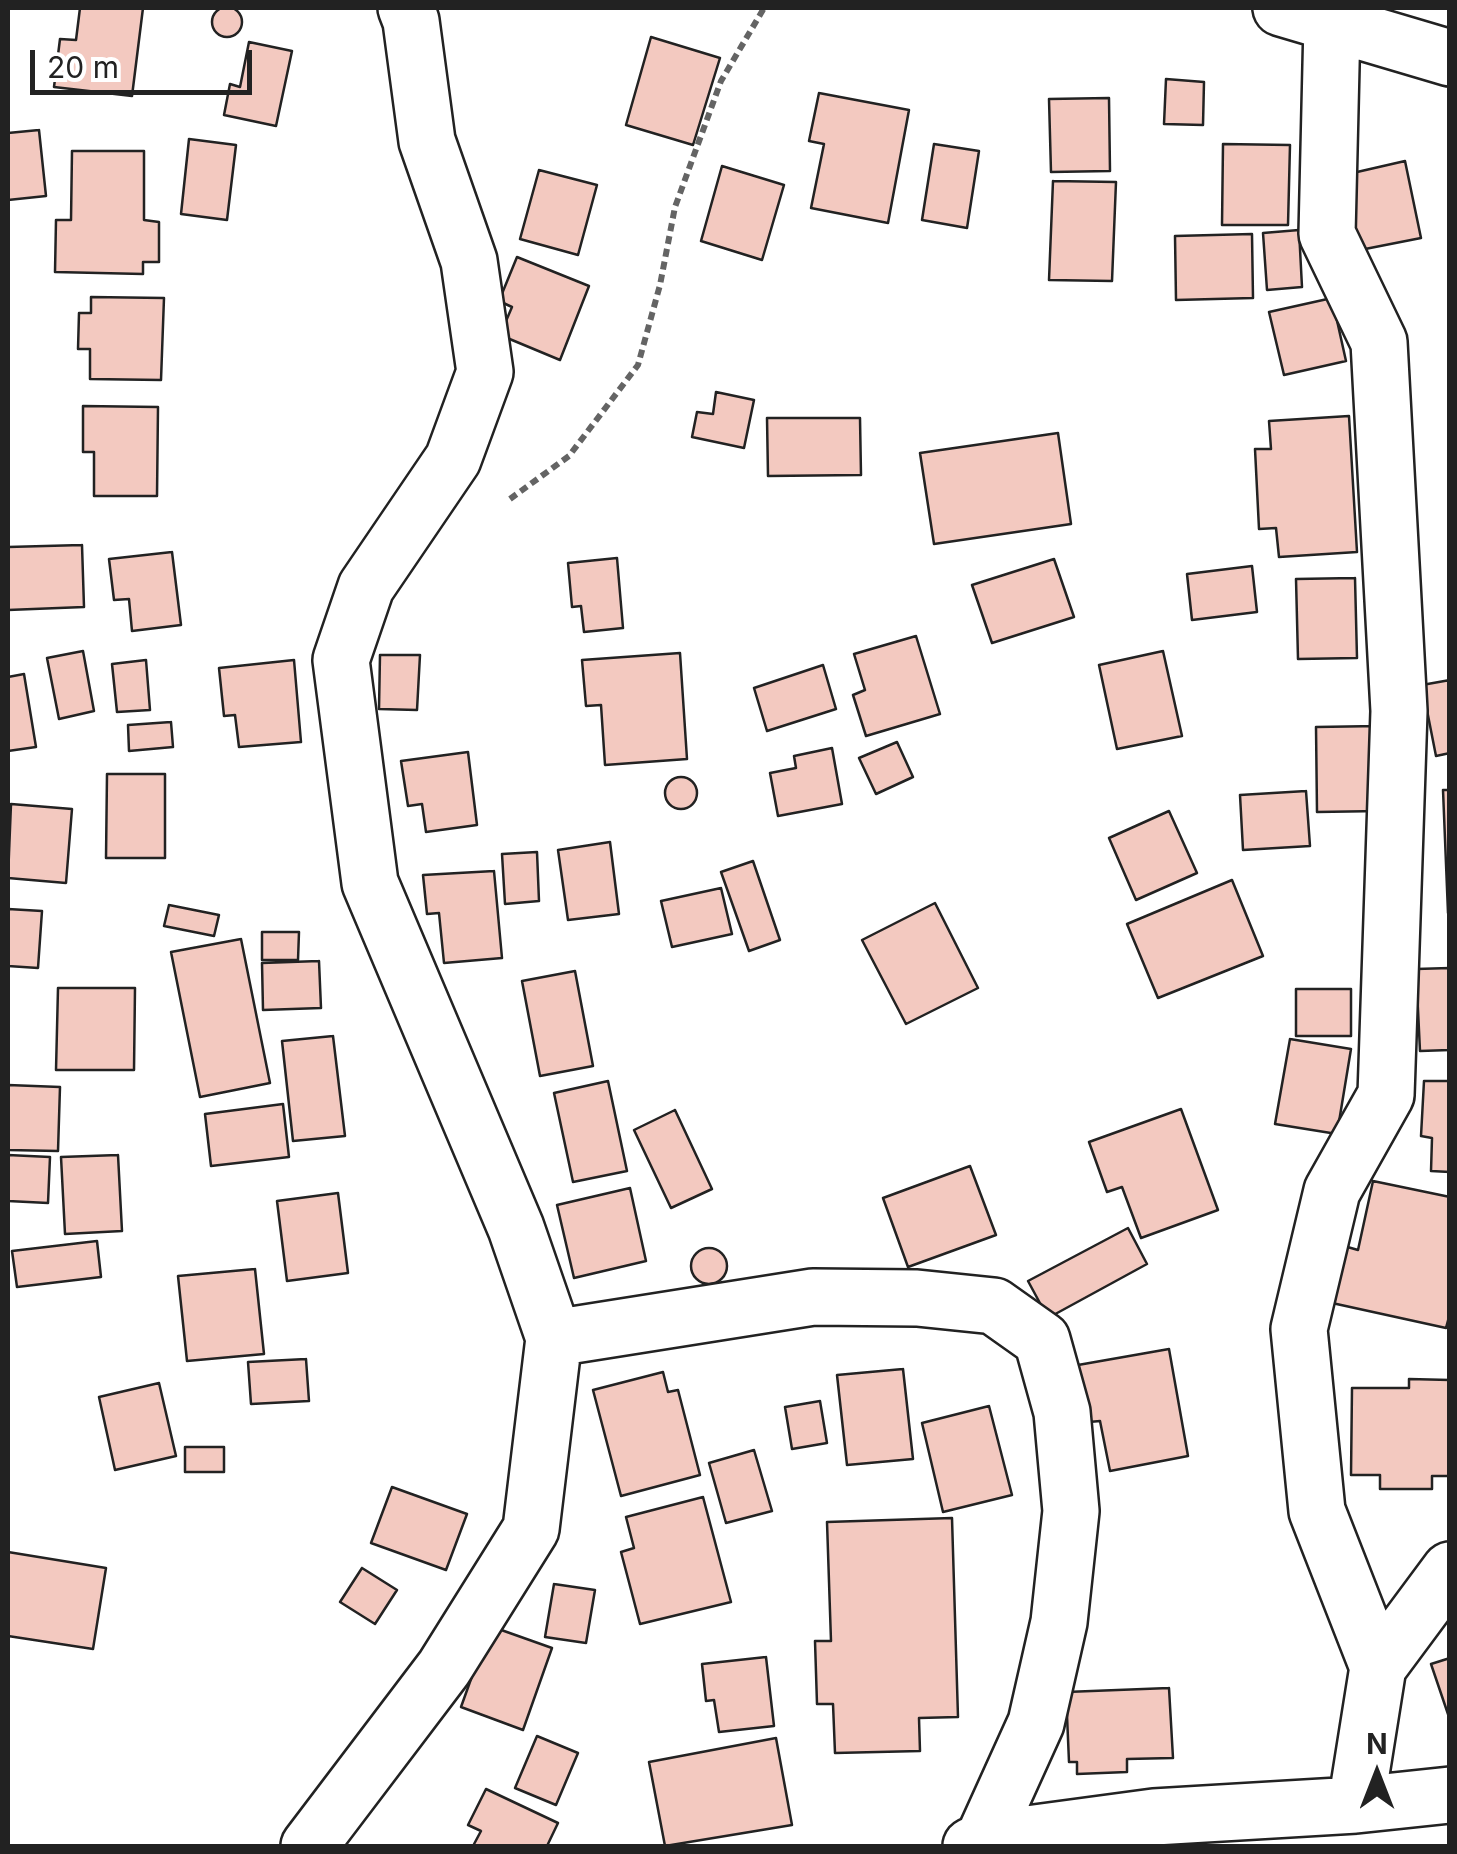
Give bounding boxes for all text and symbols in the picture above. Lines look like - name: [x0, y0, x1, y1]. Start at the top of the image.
- scale bar: [35, 30, 258, 92]
- text: 20 m: [47, 49, 119, 85]
- north arrow: [1327, 1724, 1427, 1824]
- text: N: [1366, 1727, 1388, 1761]

